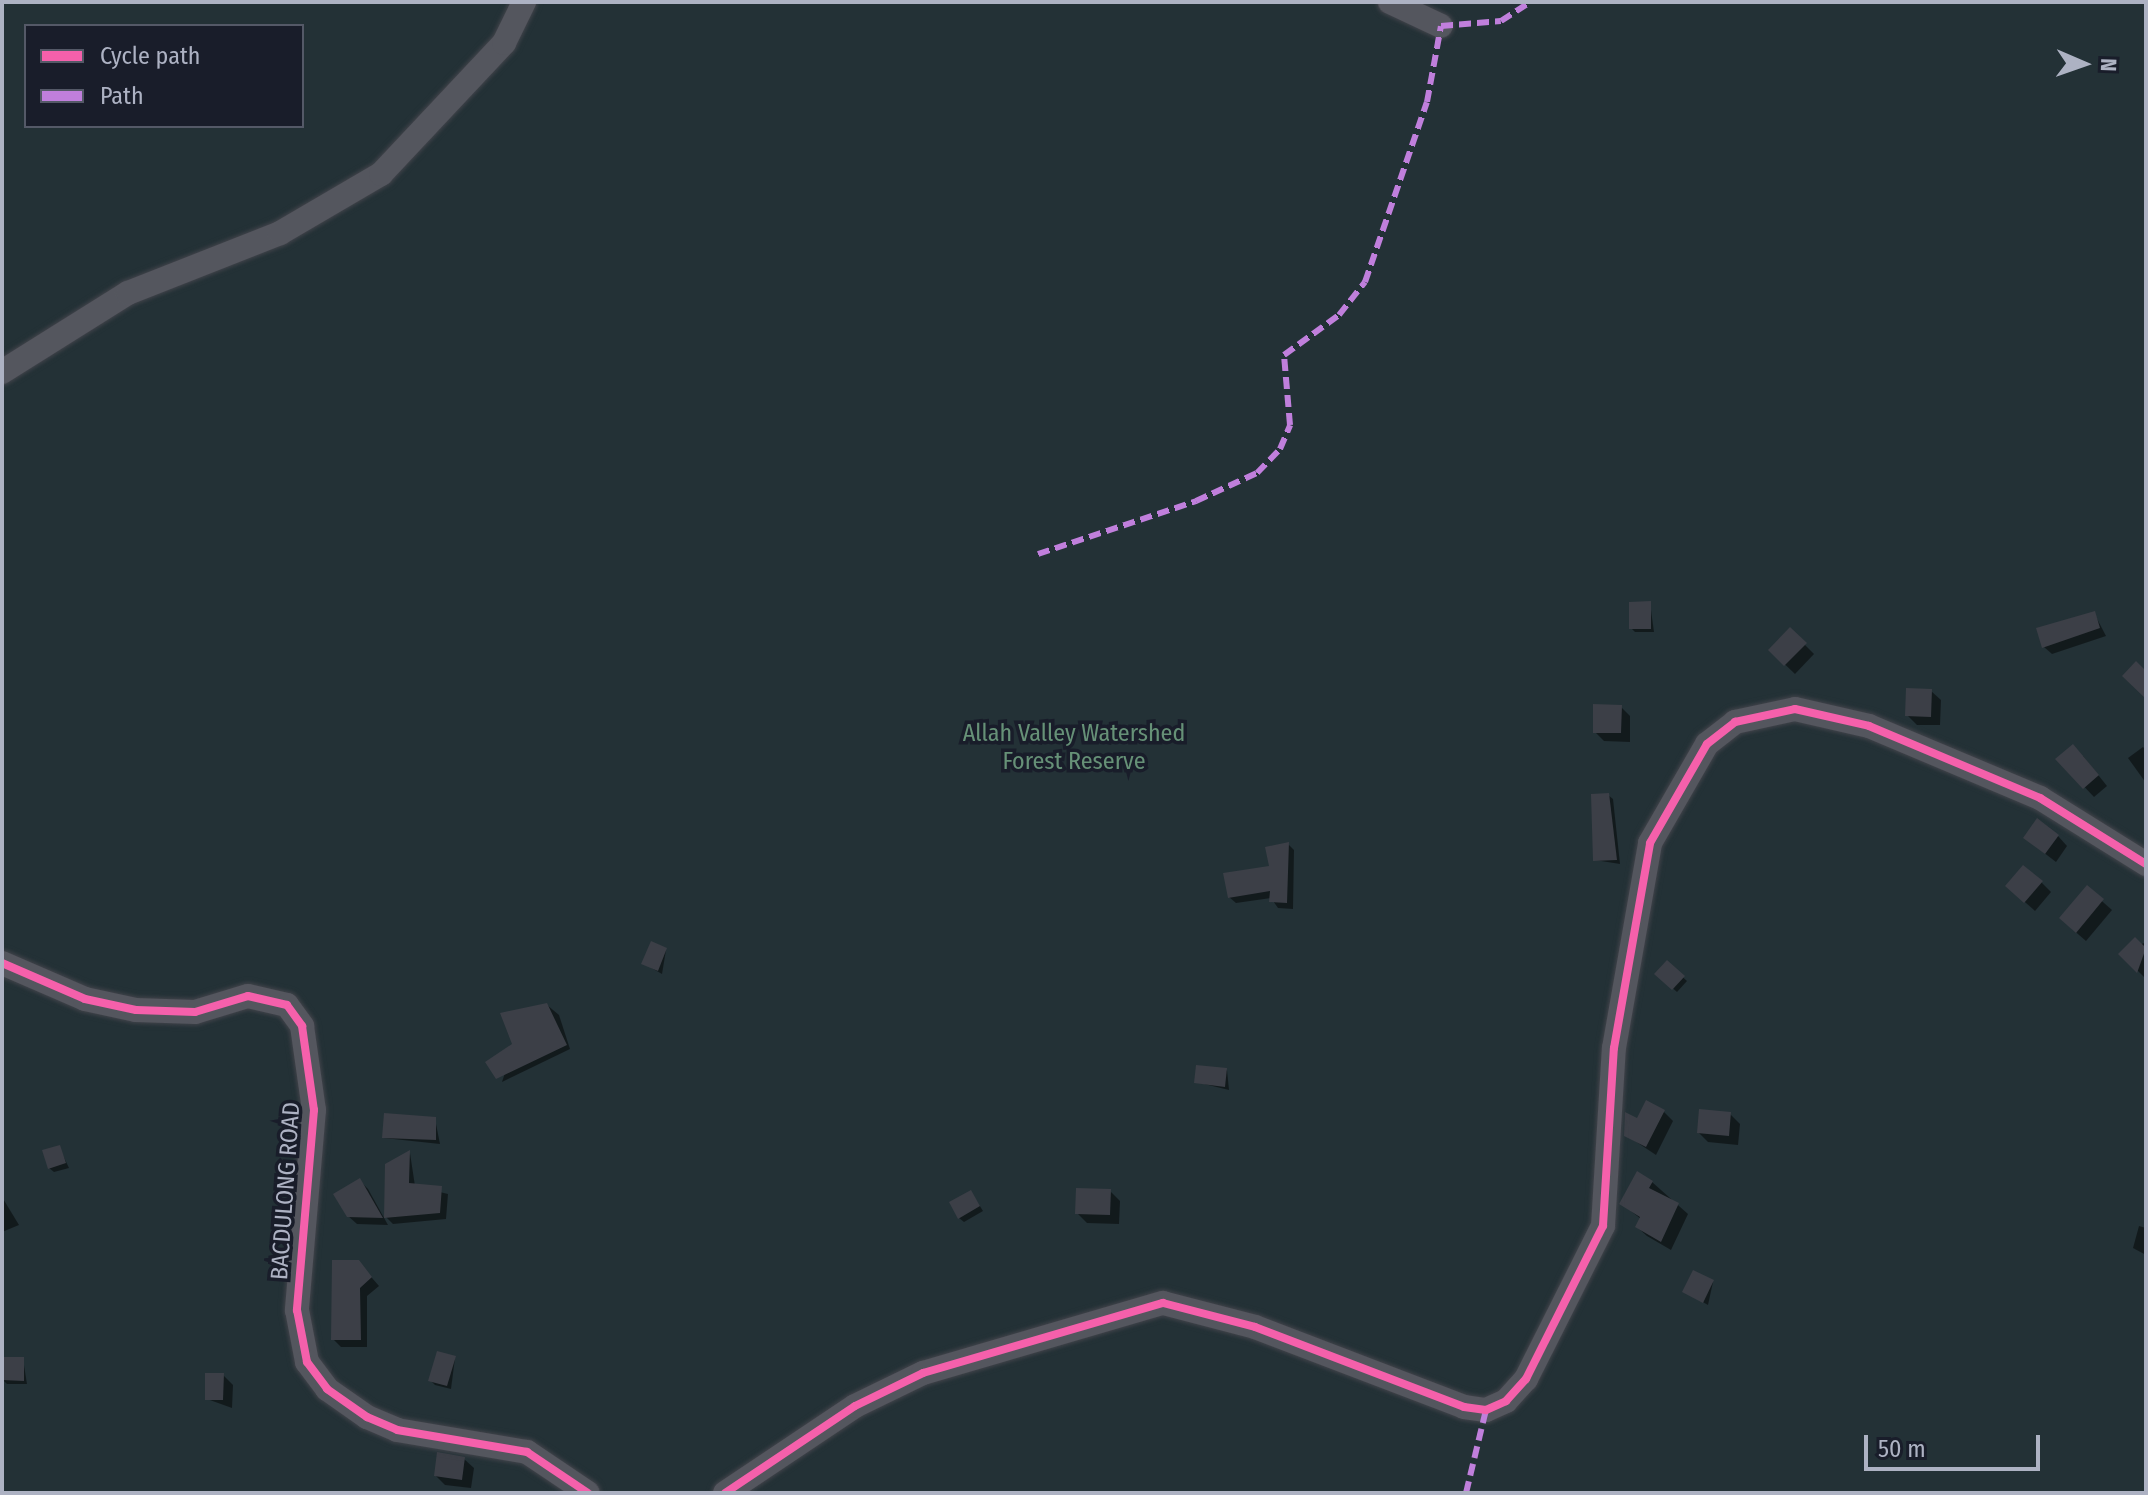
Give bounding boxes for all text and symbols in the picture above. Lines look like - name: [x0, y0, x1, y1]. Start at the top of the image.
- legend: [24, 24, 304, 128]
- north arrow: [2044, 24, 2124, 104]
- text: Cycle path: [100, 42, 200, 70]
- text: N: [2095, 58, 2122, 72]
- text: Path: [100, 82, 144, 110]
- park label: Allah Valley Watershed Forest Reserve: [963, 720, 1185, 776]
- street label: BACDULONG ROAD: [265, 1101, 307, 1281]
- scale bar: [1868, 1419, 2044, 1469]
- text: 50 m: [1878, 1435, 1926, 1463]

